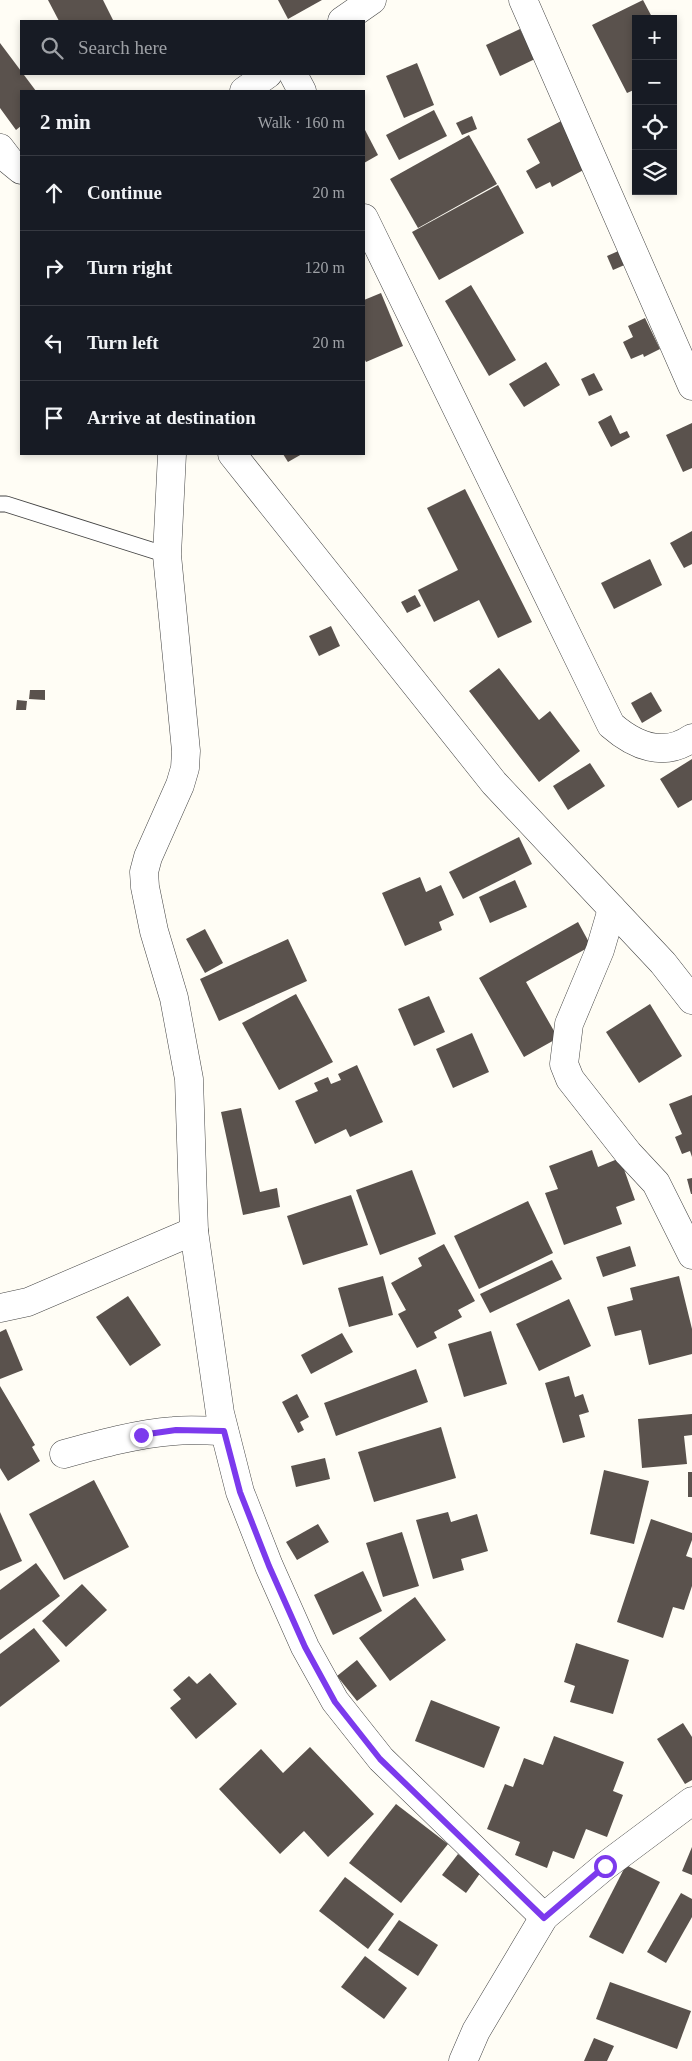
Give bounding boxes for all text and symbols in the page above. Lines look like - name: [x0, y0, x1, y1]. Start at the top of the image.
- map controls: [632, 15, 677, 195]
- button: +: [632, 15, 677, 60]
- search box: [20, 20, 365, 75]
- icon: search: [38, 34, 66, 62]
- text: Search here: [78, 37, 167, 58]
- button: −: [632, 60, 677, 105]
- button: locate: [632, 105, 677, 150]
- text: 2 min: [40, 110, 91, 134]
- text: Walk · 160 m: [258, 114, 345, 131]
- button: layers: [632, 150, 677, 195]
- icon: ahead: [40, 179, 68, 207]
- text: Continue: [87, 182, 162, 203]
- text: 20 m: [313, 184, 345, 201]
- icon: right: [40, 254, 68, 282]
- text: Turn right: [87, 257, 172, 278]
- text: 120 m: [305, 259, 345, 276]
- icon: left: [40, 329, 68, 357]
- text: Turn left: [87, 332, 159, 353]
- text: 20 m: [313, 334, 345, 351]
- icon: arrive: [40, 404, 68, 432]
- text: Arrive at destination: [87, 407, 256, 428]
- route end: [130, 1424, 153, 1447]
- route start: [594, 1855, 617, 1878]

